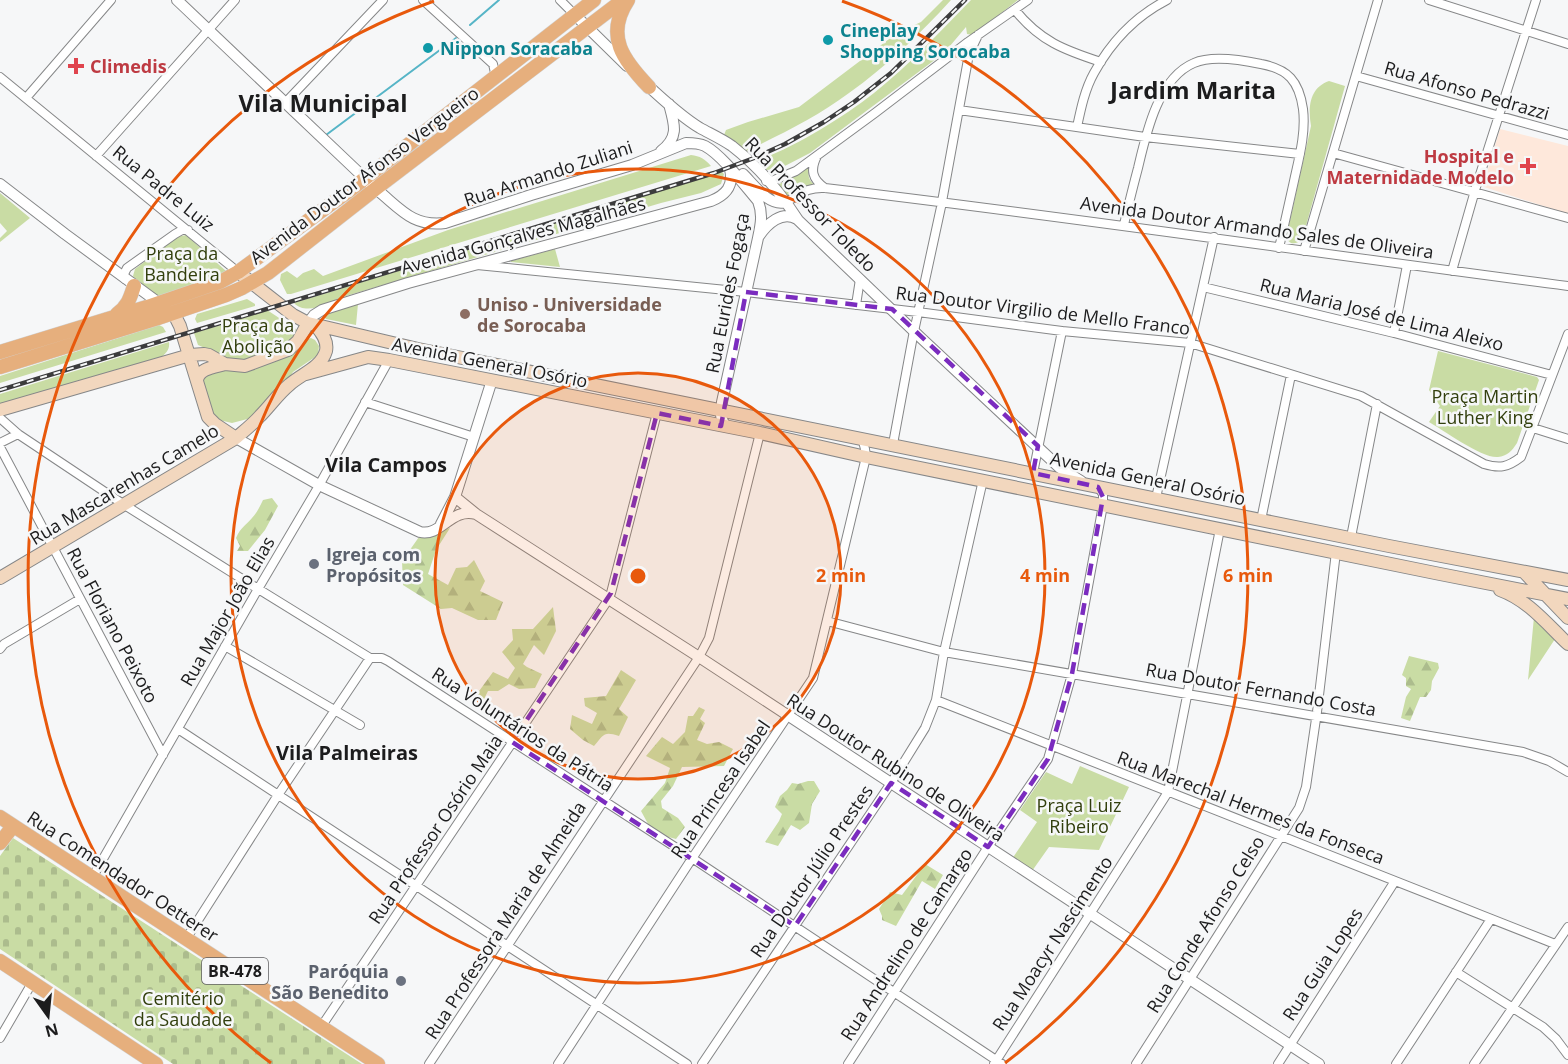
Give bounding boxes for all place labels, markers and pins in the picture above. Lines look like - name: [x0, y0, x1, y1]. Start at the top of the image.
- place label: Cineplay Shopping Sorocaba: [840, 18, 1011, 63]
- marker: Cineplay Shopping Sorocaba: [821, 33, 835, 47]
- place label: Nippon Soracaba: [440, 36, 593, 60]
- marker: Nippon Soracaba: [421, 41, 435, 55]
- place label: Climedis: [90, 54, 167, 78]
- marker: Climedis: [67, 57, 85, 75]
- place label: Hospital e Maternidade Modelo: [1326, 144, 1514, 189]
- marker: Hospital e Maternidade Modelo: [1519, 157, 1537, 175]
- place label: Uniso - Universidade de Sorocaba: [477, 292, 662, 337]
- marker: Uniso - Universidade de Sorocaba: [458, 307, 472, 321]
- place label: Igreja com Propósitos: [326, 542, 422, 587]
- marker: Igreja com Propósitos: [307, 557, 321, 571]
- centre of rings: [628, 566, 648, 586]
- place label: Paróquia São Benedito: [271, 959, 389, 1004]
- marker: Paróquia São Benedito: [394, 974, 408, 988]

